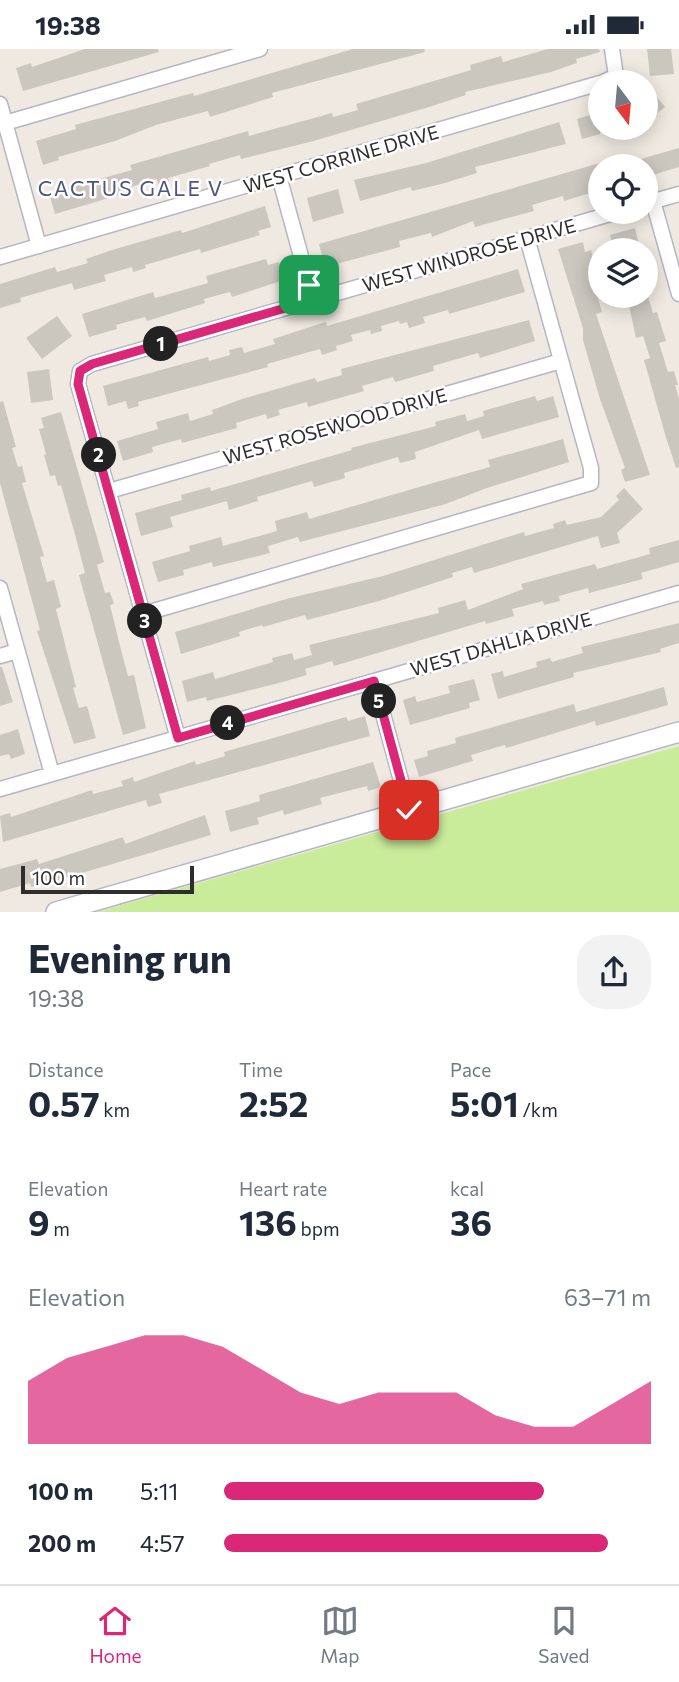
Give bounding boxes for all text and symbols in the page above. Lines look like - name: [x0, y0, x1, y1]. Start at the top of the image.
- text: 19:38: [35, 9, 101, 40]
- north arrow: [588, 70, 658, 140]
- map controls: [588, 70, 658, 308]
- street label: WEST CORRINE DRIVE: [240, 120, 441, 197]
- button: locate: [588, 154, 658, 224]
- district label: CACTUS GALE V: [38, 175, 224, 200]
- street label: WEST WINDROSE DRIVE: [360, 213, 578, 296]
- button: layers: [588, 238, 658, 308]
- pin: [279, 255, 339, 315]
- icon: arrive: [290, 266, 328, 304]
- pin: 1: [144, 327, 178, 361]
- text: 1: [156, 332, 165, 355]
- street label: WEST ROSEWOOD DRIVE: [220, 383, 449, 469]
- pin: 2: [82, 437, 116, 473]
- text: 2: [93, 443, 104, 466]
- pin: 3: [128, 603, 162, 639]
- street label: WEST DAHLIA DRIVE: [408, 607, 594, 680]
- text: 3: [139, 609, 150, 632]
- pin: 5: [362, 683, 396, 719]
- text: 5: [373, 689, 384, 712]
- pin: 4: [210, 705, 246, 741]
- text: 4: [222, 711, 233, 734]
- pin: [379, 780, 439, 840]
- icon: check: [390, 791, 428, 829]
- scale bar: [21, 863, 194, 895]
- text: 100 m: [32, 866, 85, 889]
- text: Evening run: [28, 934, 232, 981]
- button: share: [577, 935, 651, 1009]
- text: 19:38: [28, 984, 84, 1012]
- text: Distance: [28, 1058, 104, 1081]
- text: Time: [239, 1058, 283, 1081]
- text: Pace: [450, 1058, 491, 1081]
- text: 0.57: [28, 1081, 100, 1124]
- text: 2:52: [239, 1081, 309, 1124]
- text: 5:01: [450, 1081, 519, 1124]
- text: km: [100, 1098, 130, 1121]
- text: /km: [519, 1098, 558, 1121]
- text: Elevation: [28, 1177, 108, 1200]
- text: Heart rate: [239, 1177, 327, 1200]
- text: kcal: [450, 1177, 484, 1200]
- text: 9: [28, 1200, 50, 1243]
- text: 136: [239, 1200, 297, 1243]
- text: 36: [450, 1200, 492, 1243]
- text: m: [50, 1217, 70, 1240]
- text: bpm: [297, 1217, 340, 1240]
- text: Elevation: [28, 1283, 125, 1311]
- text: 63–71 m: [564, 1283, 651, 1311]
- text: 100 m: [28, 1477, 93, 1505]
- text: 5:11: [140, 1477, 178, 1505]
- text: 200 m: [28, 1529, 96, 1557]
- text: 4:57: [140, 1529, 185, 1557]
- tab: Home: [89, 1602, 142, 1667]
- tab: Map: [320, 1602, 360, 1667]
- tab: Saved: [538, 1602, 590, 1667]

